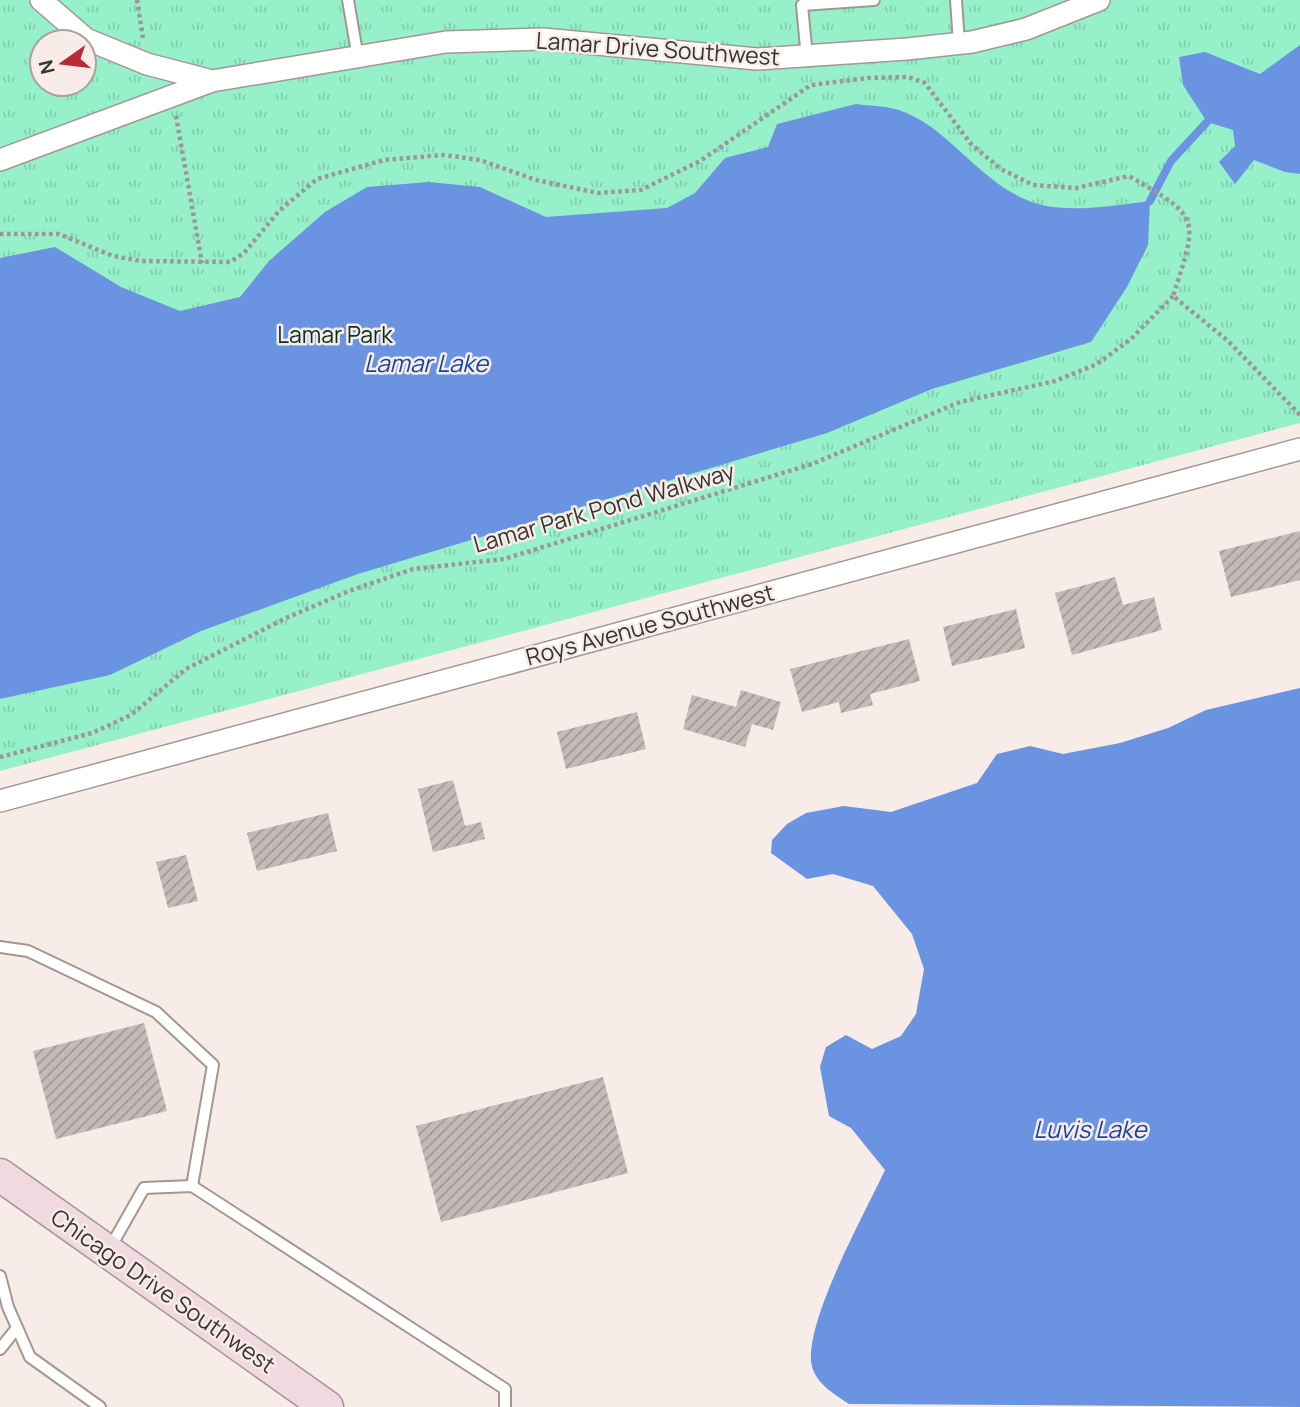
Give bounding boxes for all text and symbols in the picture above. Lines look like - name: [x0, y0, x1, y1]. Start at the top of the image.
- street label: Lamar Drive Southwest: [535, 24, 781, 72]
- north arrow: [28, 28, 98, 98]
- text: N: [32, 57, 61, 77]
- park label: Lamar Park: [277, 318, 393, 350]
- water label: Lamar Lake: [364, 346, 490, 379]
- street label: Lamar Park Pond Walkway: [469, 454, 738, 560]
- street label: Roys Avenue Southwest: [522, 575, 778, 673]
- water label: Luvis Lake: [1034, 1112, 1148, 1145]
- street label: Chicago Drive Southwest: [45, 1200, 282, 1380]

